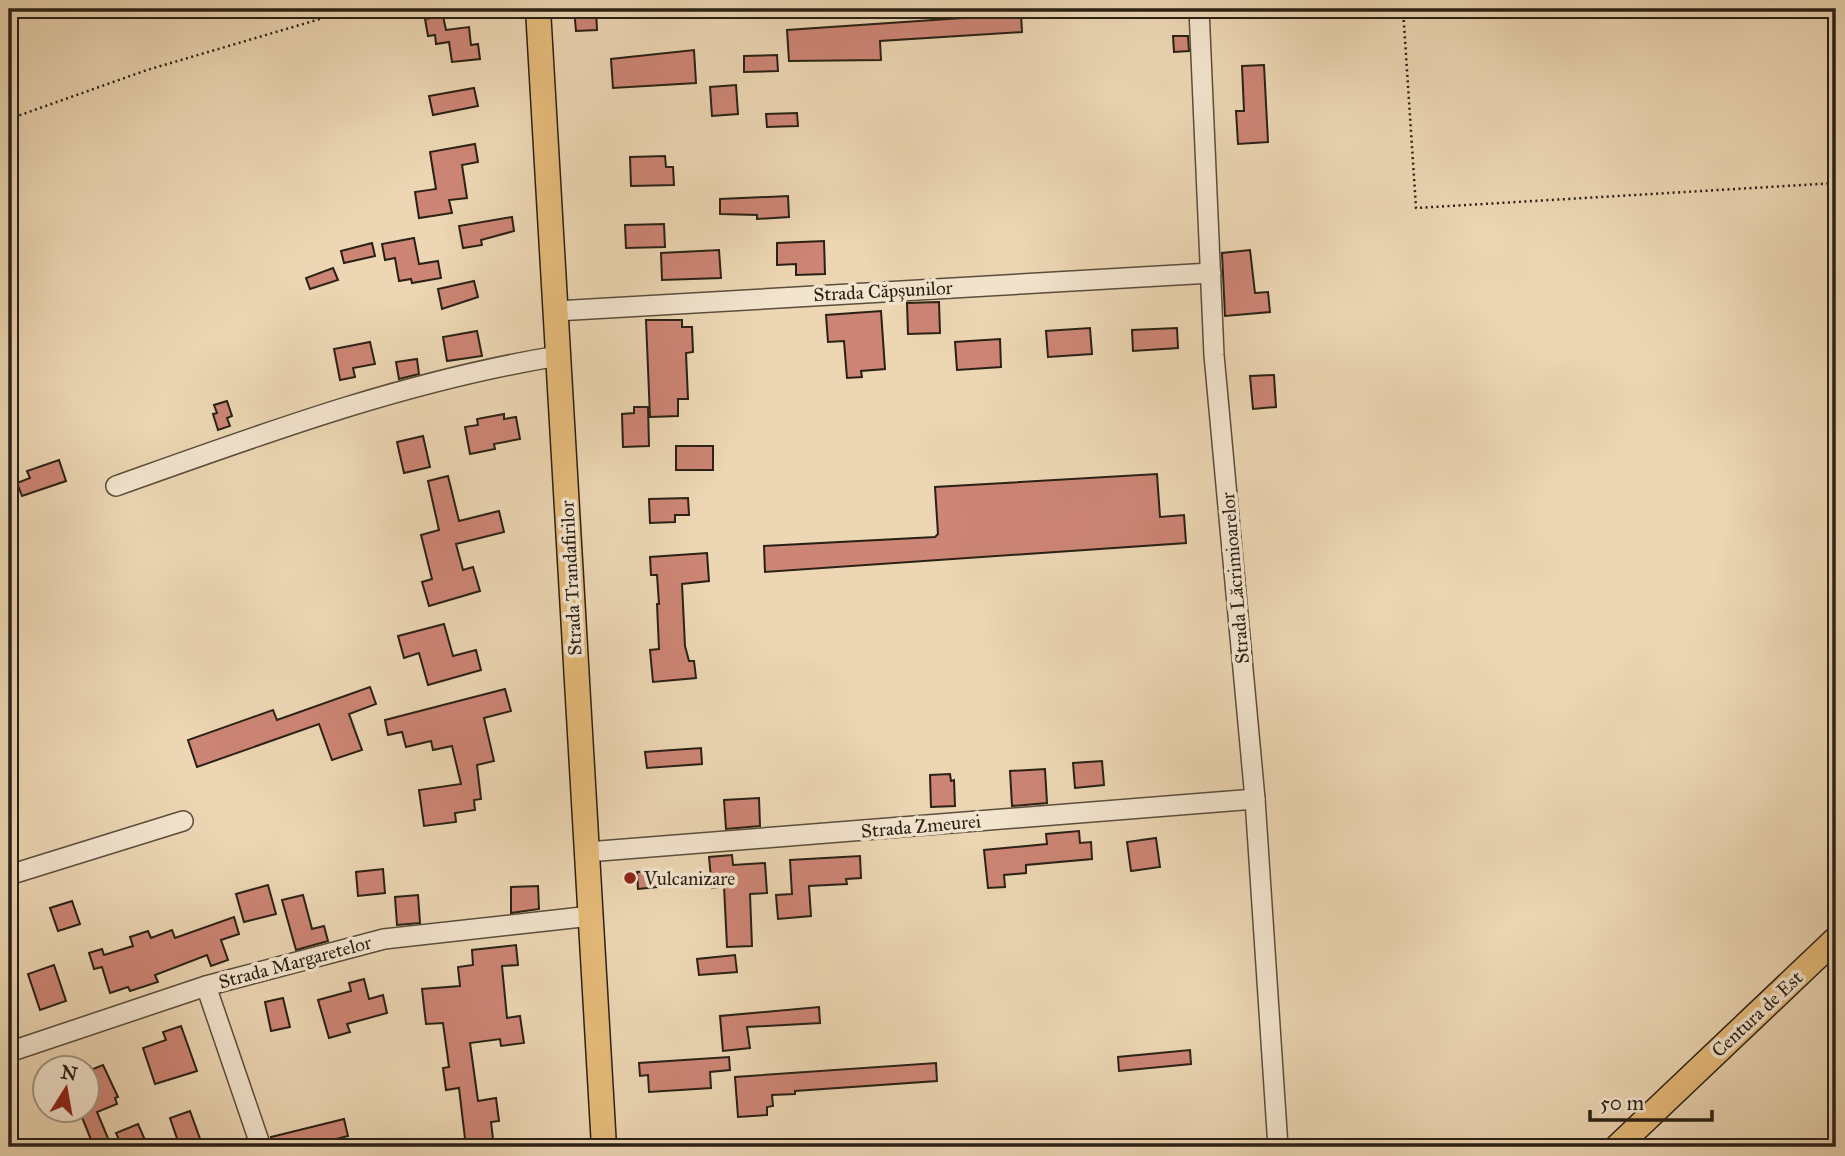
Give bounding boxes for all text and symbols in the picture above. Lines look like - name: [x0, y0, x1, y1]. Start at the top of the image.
- street label: Strada Căpșunilor: [813, 276, 954, 306]
- street label: Strada Lăcrimioarelor: [1216, 490, 1254, 665]
- street label: Strada Trandafirilor: [555, 499, 587, 656]
- street label: Strada Zmeurei: [860, 809, 982, 843]
- place label: Vulcanizare: [643, 867, 735, 890]
- marker: Vulcanizare: [622, 870, 638, 886]
- street label: Strada Margaretelor: [216, 930, 375, 994]
- street label: Centura de Est: [1707, 966, 1807, 1062]
- north arrow: [32, 1054, 102, 1124]
- text: N: [59, 1060, 79, 1086]
- scale bar: [1590, 1079, 1712, 1123]
- text: 50 m: [1600, 1090, 1645, 1116]

